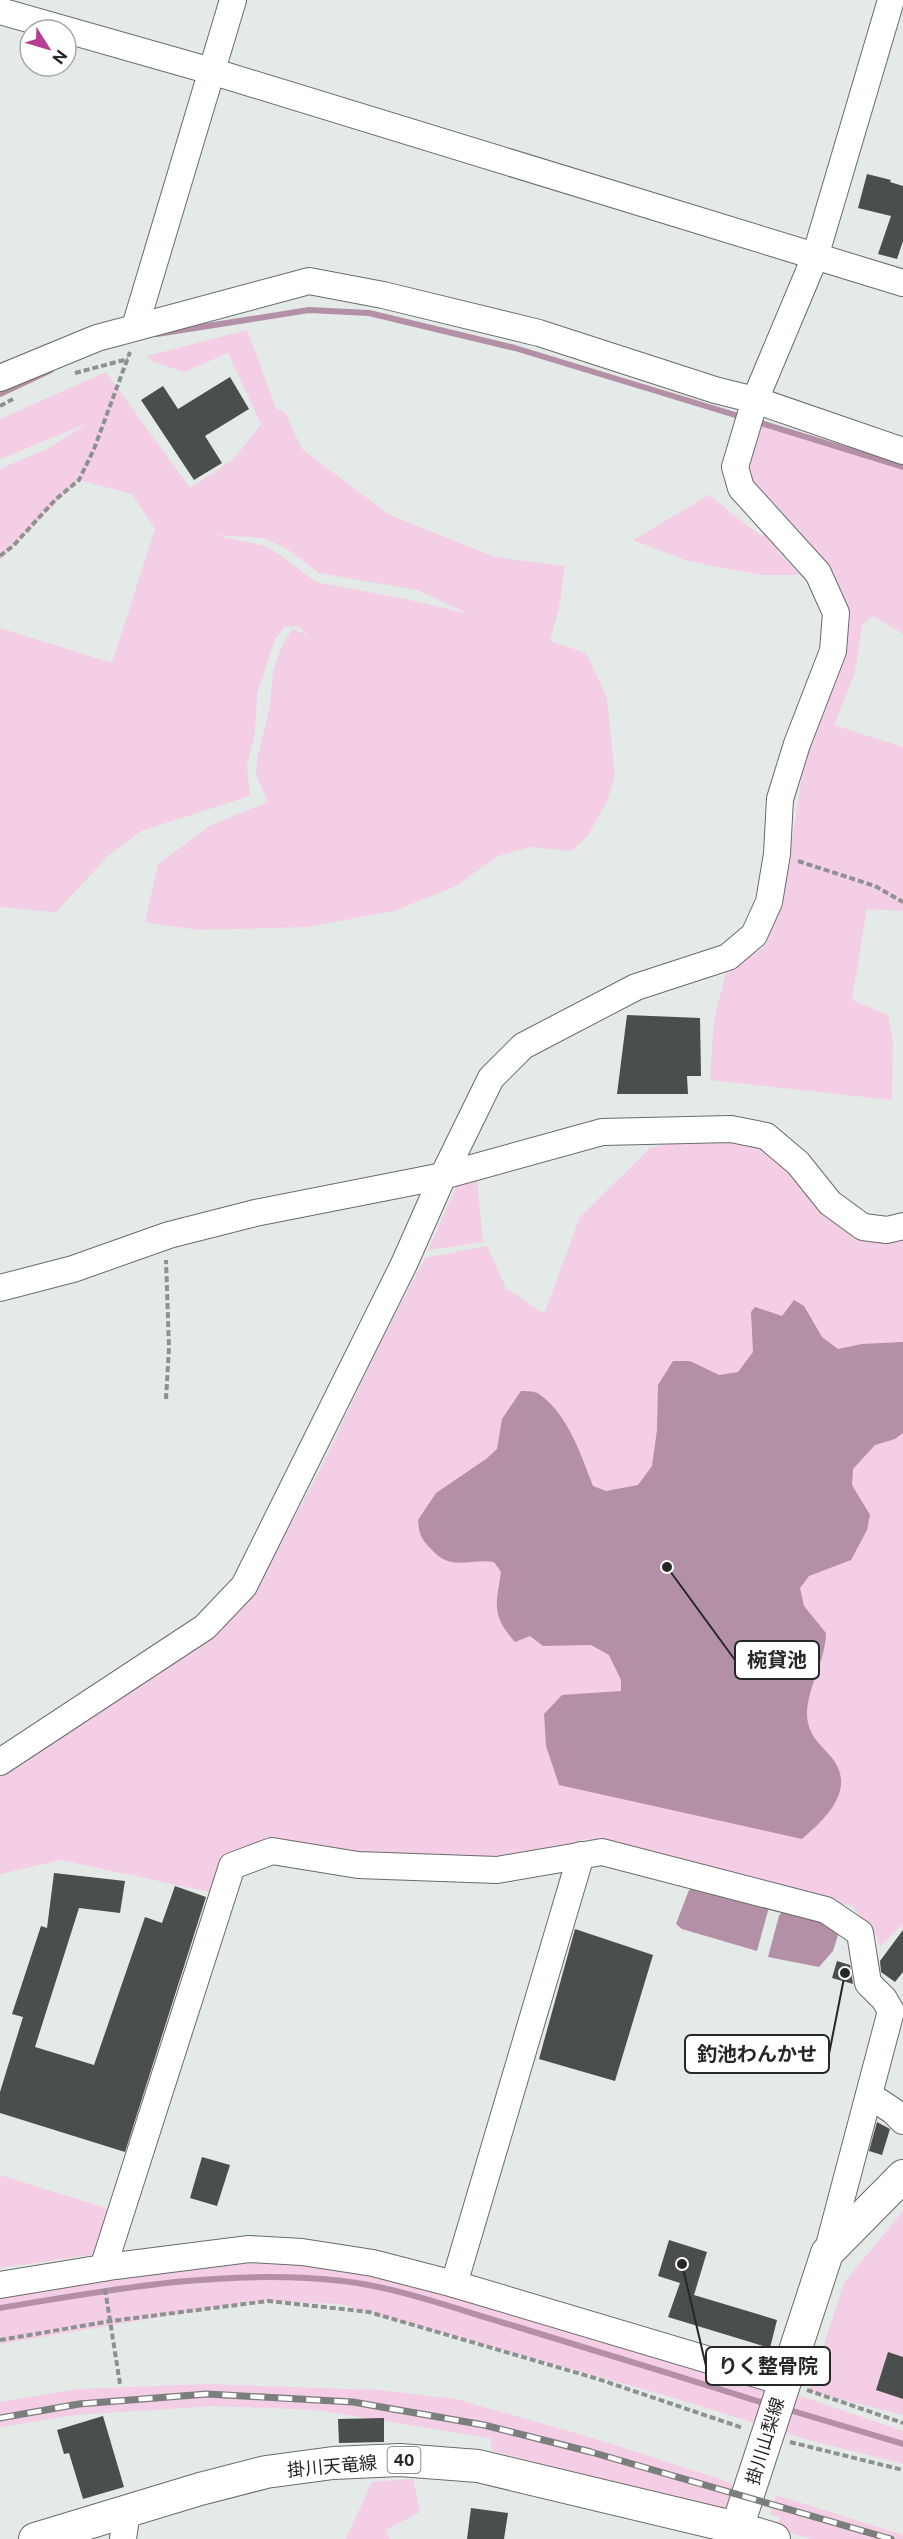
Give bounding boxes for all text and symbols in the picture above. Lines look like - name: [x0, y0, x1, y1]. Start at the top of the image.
- north arrow: [18, 18, 78, 78]
- text: N: [48, 46, 71, 67]
- callout: 椀貸池: [735, 1641, 819, 1679]
- text: 椀貸池: [747, 1648, 807, 1672]
- callout: 釣池わんかせ: [685, 2035, 829, 2073]
- text: 釣池わんかせ: [697, 2042, 817, 2066]
- callout: りく整骨院: [706, 2347, 830, 2385]
- text: りく整骨院: [718, 2354, 818, 2378]
- street label: 掛川山梨線: [742, 2395, 788, 2487]
- road number: 40: [388, 2447, 420, 2473]
- street label: 掛川天竜線: [286, 2452, 378, 2480]

